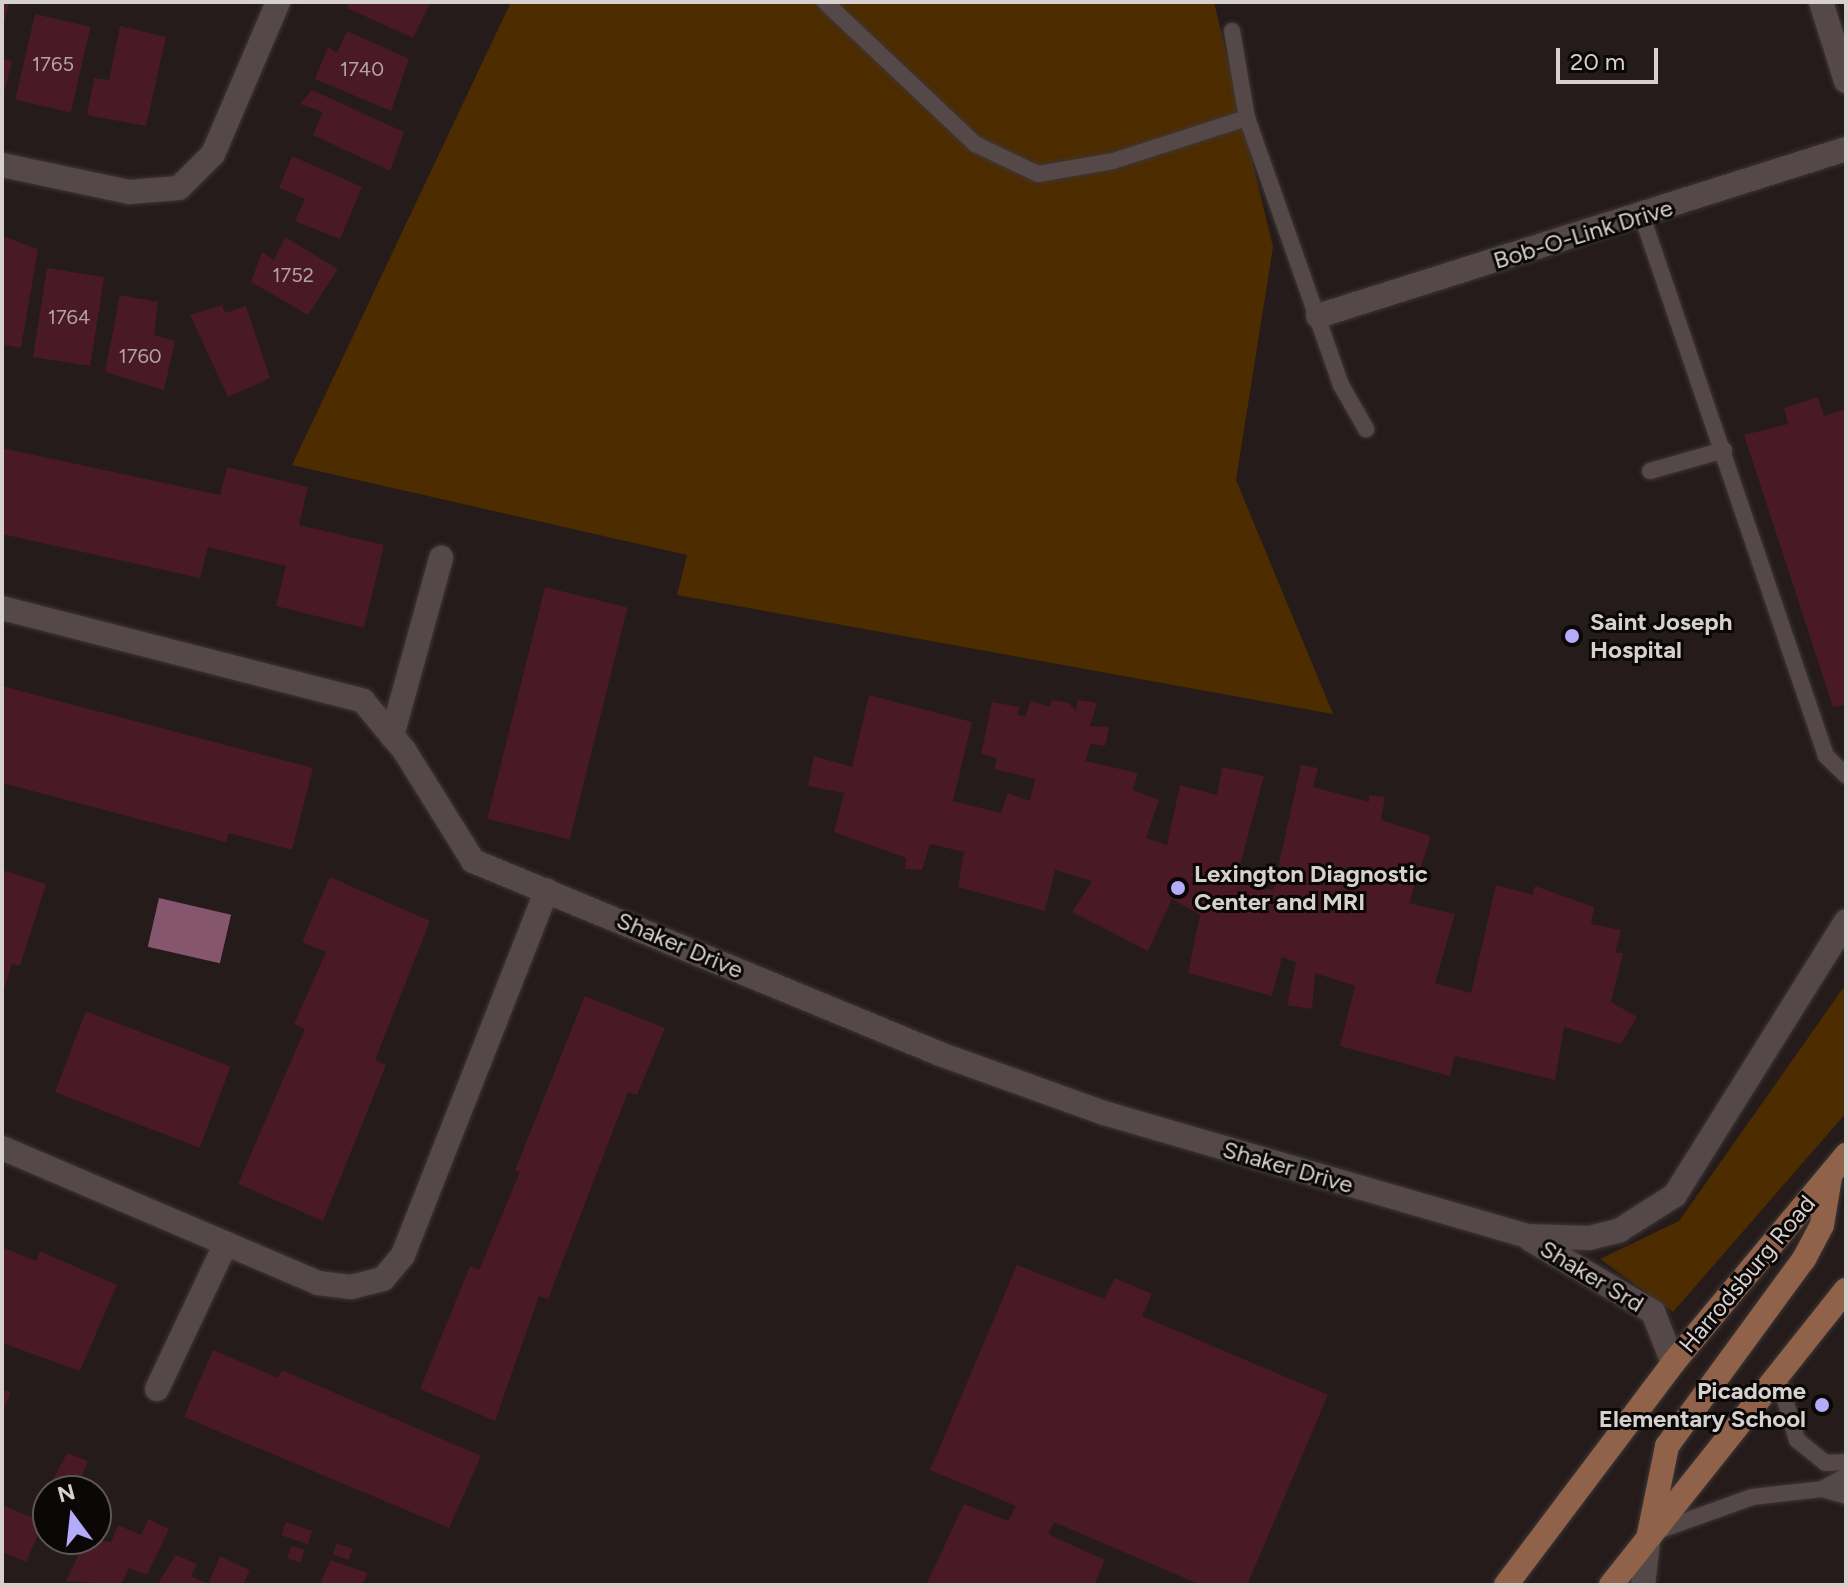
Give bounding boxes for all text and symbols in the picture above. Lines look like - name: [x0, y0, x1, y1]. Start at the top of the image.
- scale bar: [1560, 32, 1662, 82]
- text: 20 m: [1570, 47, 1625, 76]
- house number: 1765: [32, 52, 74, 76]
- house number: 1740: [340, 57, 384, 81]
- street label: Bob-O-Link Drive: [1490, 193, 1676, 275]
- house number: 1752: [272, 263, 314, 287]
- house number: 1764: [48, 305, 90, 329]
- house number: 1760: [118, 344, 162, 368]
- place label: Saint Joseph Hospital: [1590, 608, 1732, 664]
- marker: Saint Joseph Hospital: [1561, 625, 1583, 647]
- place label: Lexington Diagnostic Center and MRI: [1194, 860, 1428, 916]
- marker: Lexington Diagnostic Center and MRI: [1169, 879, 1187, 897]
- street label: Shaker Drive: [613, 905, 747, 985]
- street label: Shaker Drive: [1219, 1135, 1357, 1199]
- street label: Harrodsburg Road: [1673, 1189, 1821, 1359]
- street label: Shaker Srd: [1535, 1234, 1649, 1318]
- place label: Picadome Elementary School: [1599, 1377, 1806, 1433]
- marker: Picadome Elementary School: [1813, 1396, 1831, 1414]
- north arrow: [32, 1475, 112, 1555]
- text: N: [54, 1478, 78, 1509]

